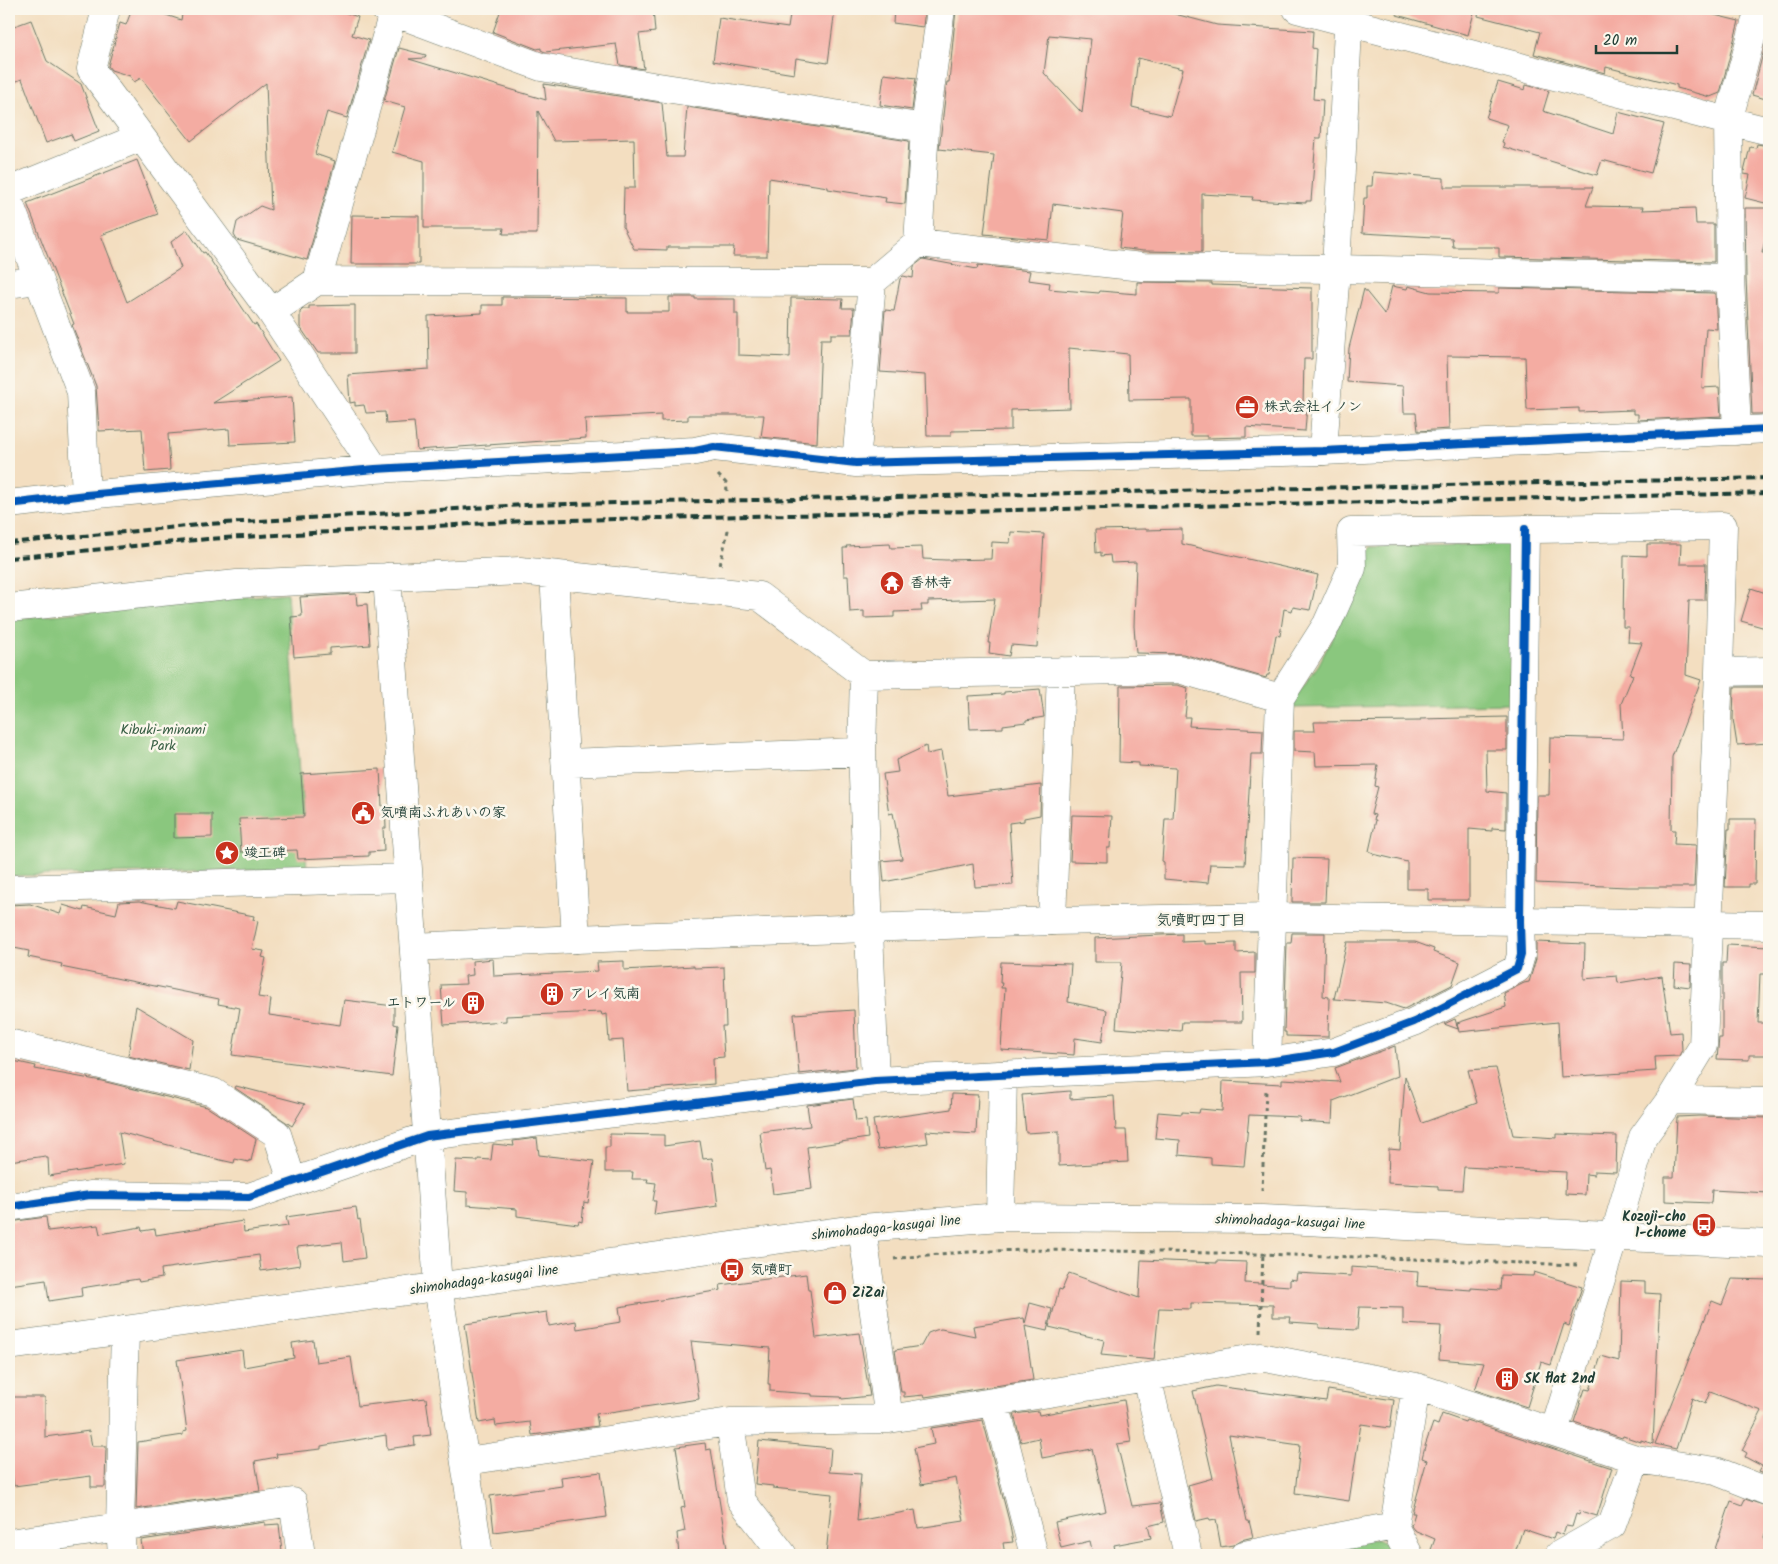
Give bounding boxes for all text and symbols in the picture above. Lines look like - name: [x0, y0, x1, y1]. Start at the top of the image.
- scale bar: [1596, 22, 1677, 54]
- text: 20 m: [1603, 29, 1637, 53]
- office icon: 株式会社イノン: [1234, 394, 1260, 420]
- place label: 株式会社イノン: [1264, 396, 1362, 418]
- temple icon: 香林寺: [879, 570, 905, 596]
- place label: 香林寺: [910, 572, 952, 594]
- park label: Kibuki-minami Park: [121, 719, 206, 757]
- public building icon: 気噴南ふれあいの家: [350, 800, 376, 826]
- place label: 気噴南ふれあいの家: [380, 802, 506, 824]
- place icon: 竣工碑: [214, 840, 240, 866]
- place label: 竣工碑: [244, 842, 286, 864]
- district label: 気噴町四丁目: [1156, 909, 1246, 933]
- building icon: アレイ気南: [539, 981, 565, 1007]
- place label: アレイ気南: [570, 983, 640, 1005]
- building icon: エトワール: [460, 990, 486, 1016]
- place label: エトワール: [387, 992, 456, 1014]
- place label: Kozoji-cho 1-chome: [1622, 1206, 1687, 1244]
- street label: shimohadaga-kasugai line: [1215, 1208, 1366, 1236]
- street label: shimohadaga-kasugai line: [810, 1209, 962, 1247]
- bus stop icon: Kozoji-cho 1-chome: [1691, 1212, 1717, 1238]
- bus stop icon: 気噴町: [719, 1257, 745, 1283]
- street label: shimohadaga-kasugai line: [408, 1259, 561, 1301]
- place label: 気噴町: [750, 1259, 792, 1281]
- shop icon: ZiZai: [822, 1280, 848, 1306]
- place label: ZiZai: [852, 1282, 885, 1304]
- building icon: SK flat 2nd: [1494, 1366, 1520, 1392]
- place label: SK flat 2nd: [1524, 1368, 1596, 1390]

